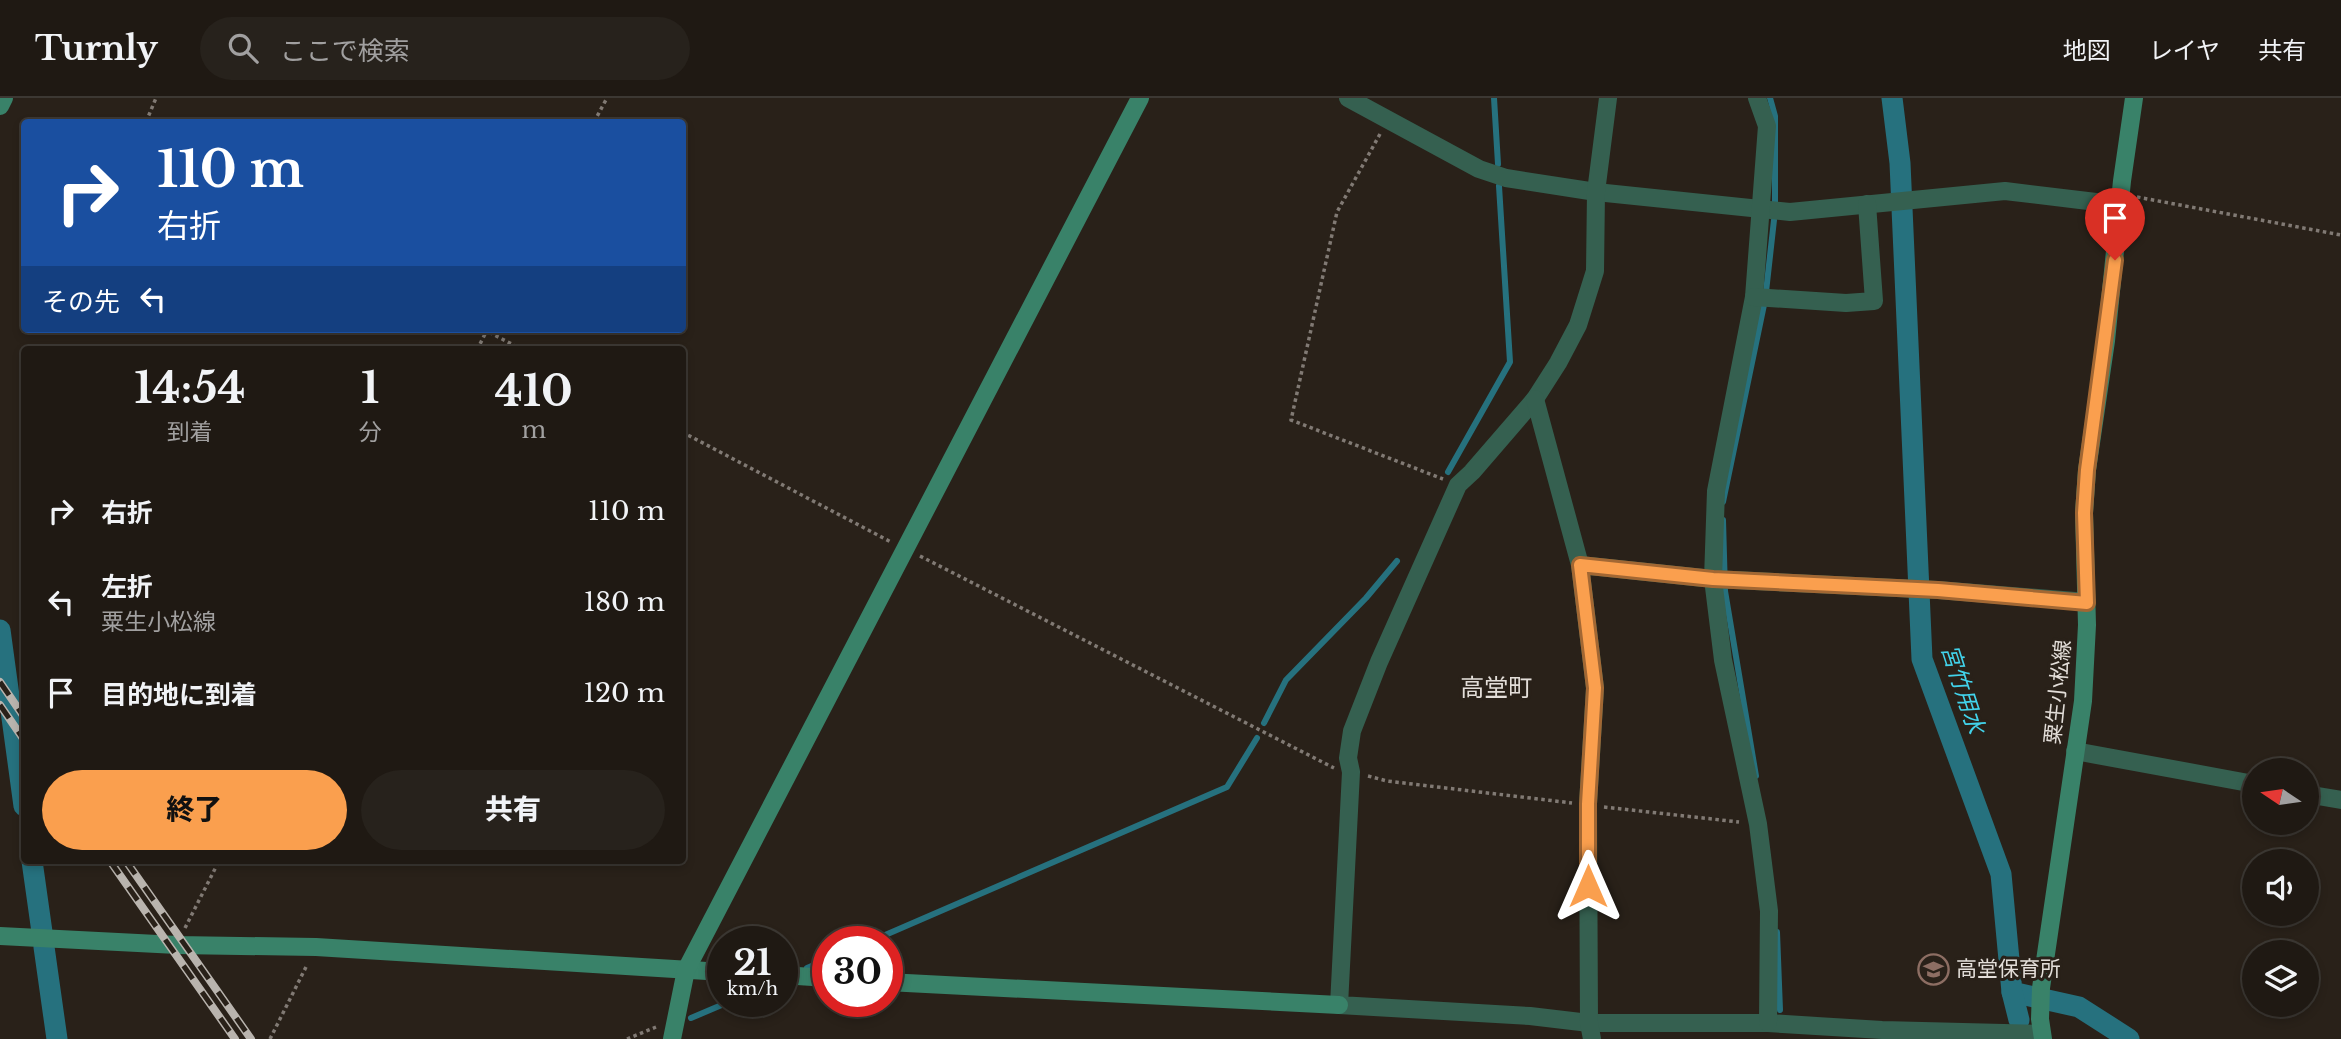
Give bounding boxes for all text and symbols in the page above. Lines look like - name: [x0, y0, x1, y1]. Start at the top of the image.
- search box: [200, 17, 690, 80]
- text: Turnly: [35, 28, 158, 69]
- icon: search: [224, 29, 262, 67]
- text: ここで検索: [280, 35, 410, 67]
- text: 地図: [2063, 36, 2111, 65]
- text: レイヤ: [2149, 36, 2220, 65]
- text: 共有: [2258, 36, 2306, 65]
- text: 110 m: [157, 139, 304, 200]
- icon: right: [42, 147, 133, 238]
- pin: [2085, 188, 2145, 260]
- icon: arrive: [2096, 199, 2134, 237]
- text: 右折: [157, 206, 221, 246]
- icon: left: [134, 280, 172, 318]
- text: その先: [42, 286, 120, 318]
- text: 14:54: [134, 362, 245, 414]
- text: 1: [361, 362, 379, 414]
- text: 410: [495, 365, 573, 417]
- text: m: [521, 416, 546, 444]
- text: 到着: [167, 418, 213, 446]
- text: 分: [359, 418, 382, 446]
- icon: right: [42, 492, 80, 530]
- text: 110 m: [588, 495, 665, 527]
- text: 右折: [101, 497, 153, 529]
- text: 左折: [101, 571, 153, 603]
- icon: left: [42, 583, 80, 621]
- text: 180 m: [584, 586, 665, 618]
- text: 粟生小松線: [101, 608, 216, 636]
- street label: 粟生小松線: [2040, 638, 2076, 746]
- water label: 宮竹用水: [1935, 641, 1991, 740]
- district label: 高堂町: [1460, 673, 1532, 702]
- icon: arrive: [42, 674, 80, 712]
- text: 120 m: [583, 677, 665, 709]
- text: 目的地に到着: [101, 679, 257, 711]
- north arrow: [2242, 758, 2319, 835]
- map controls: [2242, 758, 2319, 1017]
- button: 終了: [42, 770, 347, 850]
- button: 共有: [361, 770, 665, 850]
- position arrow: [1551, 849, 1625, 923]
- button: sound: [2242, 849, 2319, 926]
- speed limit sign: 30: [812, 926, 903, 1017]
- button: layers: [2242, 940, 2319, 1017]
- text: 21: [733, 941, 772, 984]
- school or university icon: 高堂保育所: [1916, 952, 1950, 986]
- place label: 高堂保育所: [1956, 956, 2061, 982]
- text: km/h: [727, 978, 778, 1000]

